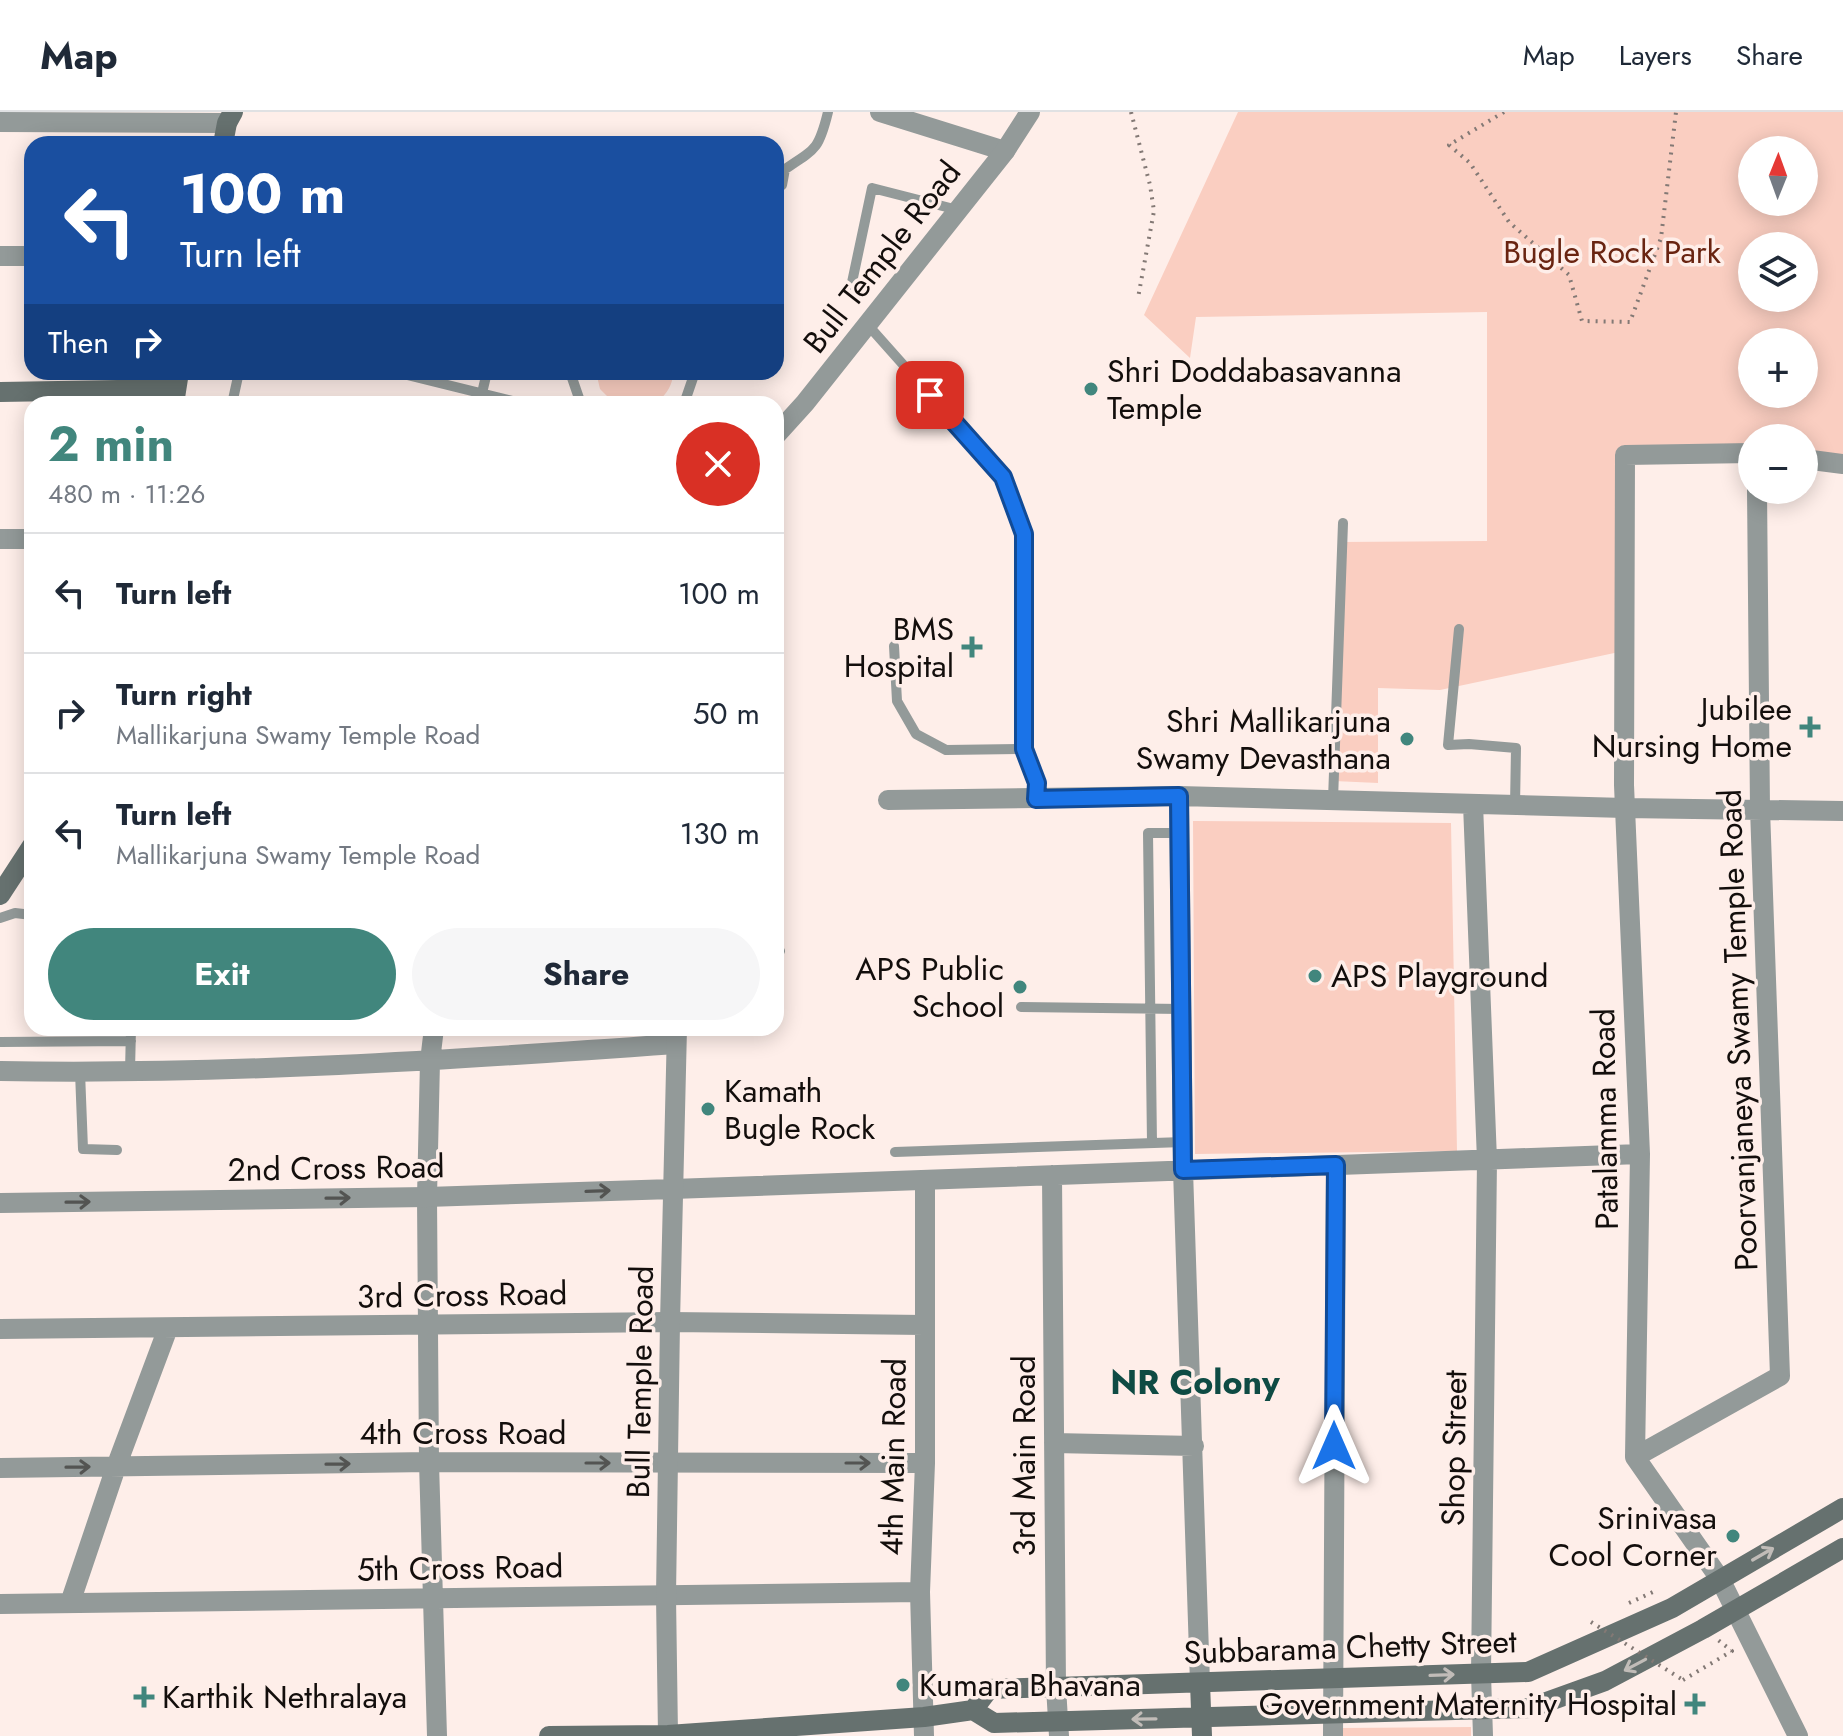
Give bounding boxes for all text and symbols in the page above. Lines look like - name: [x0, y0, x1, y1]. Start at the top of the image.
- text: Map: [40, 28, 118, 83]
- text: Map: [1523, 35, 1575, 76]
- text: Layers: [1619, 35, 1692, 76]
- text: Share: [1736, 35, 1803, 76]
- north arrow: [1738, 136, 1818, 216]
- map controls: [1738, 136, 1818, 504]
- street label: Bull Temple Road: [792, 151, 972, 363]
- text: 100 m: [180, 153, 345, 234]
- icon: left: [48, 168, 152, 272]
- text: Turn left: [180, 228, 301, 280]
- park label: Bugle Rock Park: [1503, 229, 1722, 275]
- button: layers: [1738, 232, 1818, 312]
- icon: right: [125, 320, 169, 364]
- text: Then: [48, 321, 109, 364]
- button: +: [1738, 328, 1818, 408]
- place label: Shri Doddabasavanna Temple: [1107, 348, 1402, 431]
- pin: [896, 361, 964, 429]
- icon: arrive: [908, 373, 952, 417]
- marker: Shri Doddabasavanna Temple: [1082, 380, 1100, 398]
- text: 2 min: [48, 410, 174, 479]
- button: close: [676, 422, 760, 506]
- button: −: [1738, 424, 1818, 504]
- text: 480 m · 11:26: [48, 475, 205, 513]
- icon: left: [48, 571, 92, 615]
- text: Turn left: [116, 572, 231, 615]
- text: 100 m: [678, 572, 760, 615]
- place label: BMS Hospital: [844, 606, 954, 689]
- marker: BMS Hospital: [961, 636, 983, 658]
- text: Turn right: [116, 673, 252, 716]
- place label: Jubilee Nursing Home: [1592, 686, 1792, 769]
- icon: right: [48, 691, 92, 735]
- text: 50 m: [693, 692, 760, 735]
- place label: Shri Mallikarjuna Swamy Devasthana: [1136, 698, 1391, 781]
- text: Mallikarjuna Swamy Temple Road: [116, 716, 480, 754]
- marker: Jubilee Nursing Home: [1799, 716, 1821, 738]
- marker: Shri Mallikarjuna Swamy Devasthana: [1398, 730, 1416, 748]
- street label: Poorvanjaneya Swamy Temple Road: [1707, 788, 1769, 1272]
- text: Turn left: [116, 793, 231, 836]
- icon: left: [48, 811, 92, 855]
- text: 130 m: [680, 812, 760, 855]
- text: Mallikarjuna Swamy Temple Road: [116, 836, 480, 874]
- button: Exit: [48, 928, 396, 1020]
- button: Share: [412, 928, 760, 1020]
- place label: APS Public School: [855, 946, 1004, 1029]
- place label: APS Playground: [1331, 953, 1549, 999]
- marker: APS Playground: [1306, 967, 1324, 985]
- marker: APS Public School: [1011, 978, 1029, 996]
- street label: Patalamma Road: [1580, 1008, 1630, 1230]
- place label: Kamath Bugle Rock: [724, 1068, 876, 1151]
- marker: Kamath Bugle Rock: [699, 1100, 717, 1118]
- street label: 2nd Cross Road: [227, 1143, 445, 1193]
- one-way arrow: [584, 1184, 611, 1199]
- one-way arrow: [324, 1191, 351, 1206]
- one-way arrow: [64, 1194, 91, 1210]
- street label: Bull Temple Road: [615, 1265, 665, 1499]
- street label: 3rd Cross Road: [356, 1270, 568, 1320]
- street label: 3rd Main Road: [1001, 1355, 1047, 1557]
- street label: 4th Main Road: [868, 1358, 918, 1556]
- district label: NR Colony: [1110, 1358, 1281, 1407]
- street label: Shop Street: [1430, 1369, 1478, 1526]
- position arrow: [1292, 1404, 1376, 1488]
- street label: 4th Cross Road: [359, 1410, 567, 1456]
- one-way arrow: [584, 1455, 611, 1471]
- one-way arrow: [844, 1455, 871, 1471]
- one-way arrow: [324, 1456, 351, 1471]
- one-way arrow: [64, 1459, 91, 1475]
- place label: Srinivasa Cool Corner: [1549, 1495, 1717, 1578]
- marker: Srinivasa Cool Corner: [1724, 1527, 1742, 1545]
- street label: 5th Cross Road: [356, 1543, 564, 1593]
- one-way arrow: [1751, 1546, 1774, 1562]
- street label: Subbarama Chetty Street: [1183, 1618, 1518, 1676]
- one-way arrow: [1623, 1658, 1647, 1674]
- place label: Kumara Bhavana: [919, 1662, 1141, 1708]
- one-way arrow: [1428, 1667, 1455, 1683]
- place label: Karthik Nethralaya: [162, 1674, 407, 1720]
- marker: Kumara Bhavana: [894, 1676, 912, 1694]
- place label: Government Maternity Hospital: [1259, 1681, 1677, 1727]
- marker: Karthik Nethralaya: [133, 1686, 155, 1708]
- marker: Government Maternity Hospital: [1684, 1693, 1706, 1715]
- one-way arrow: [1131, 1711, 1158, 1726]

